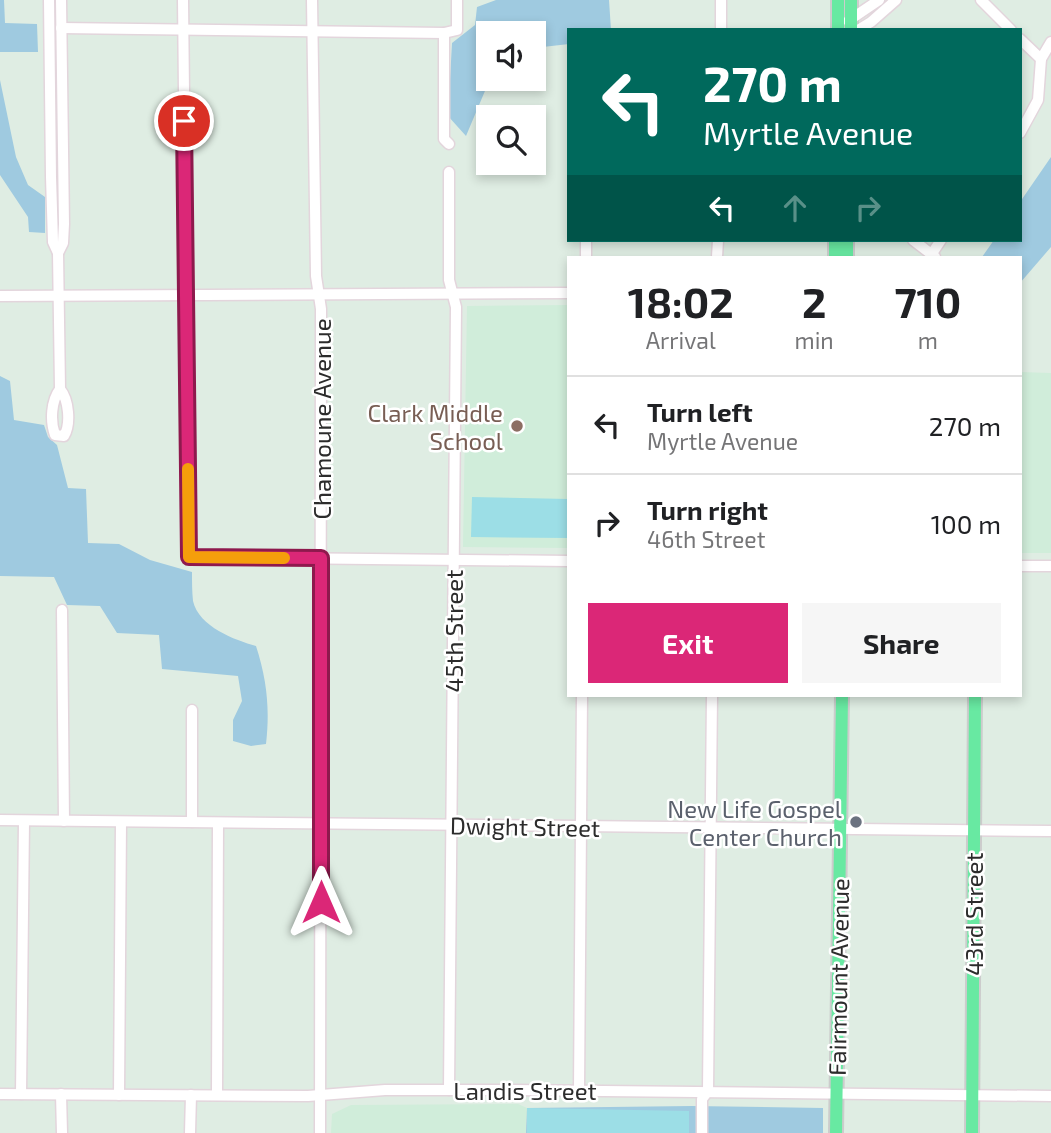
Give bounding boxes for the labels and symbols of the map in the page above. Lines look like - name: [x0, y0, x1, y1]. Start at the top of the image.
- pin: [154, 91, 214, 151]
- street label: Chamoune Avenue: [307, 318, 336, 520]
- place label: Clark Middle School: [368, 398, 503, 455]
- marker: Clark Middle School: [509, 418, 525, 434]
- street label: 45th Street: [439, 570, 468, 692]
- place label: New Life Gospel Center Church: [667, 794, 842, 851]
- street label: Dwight Street: [450, 810, 600, 842]
- marker: New Life Gospel Center Church: [848, 814, 864, 830]
- street label: 43rd Street: [959, 852, 988, 976]
- position arrow: [284, 865, 358, 939]
- street label: Fairmount Avenue: [822, 878, 854, 1076]
- street label: Landis Street: [453, 1076, 597, 1105]

